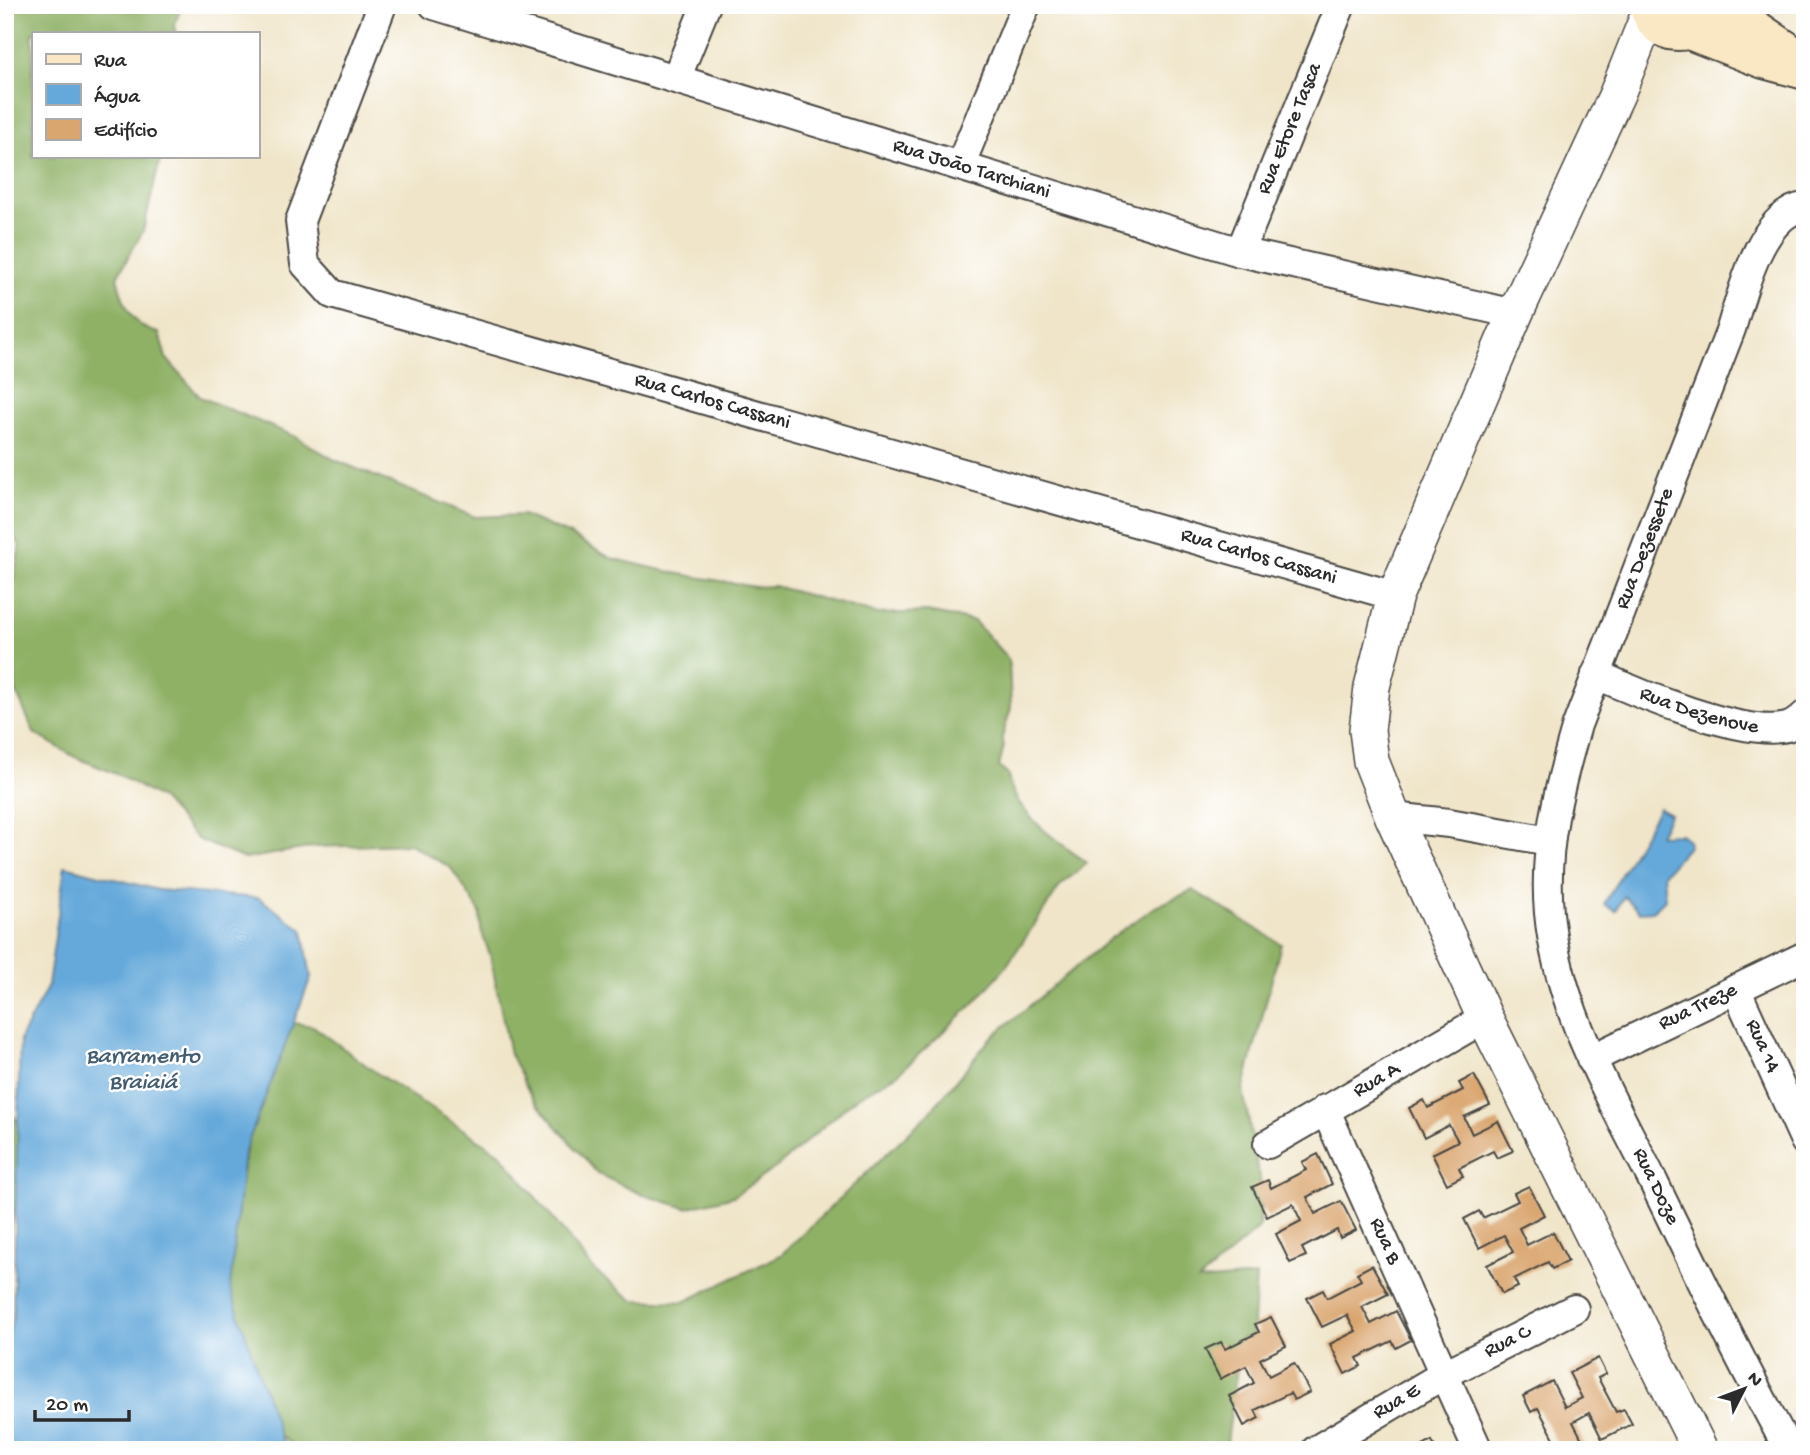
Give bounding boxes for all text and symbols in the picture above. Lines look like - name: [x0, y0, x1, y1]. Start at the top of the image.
- legend: [32, 32, 259, 158]
- text: Rua: [94, 50, 128, 75]
- street label: Rua Etore Tasca: [1252, 58, 1329, 198]
- text: Água: [94, 85, 141, 111]
- text: Edifício: [94, 120, 158, 145]
- street label: Rua João Tarchiani: [889, 134, 1053, 206]
- street label: Rua Carlos Cassani: [631, 368, 793, 436]
- street label: Rua Dezessete: [1611, 484, 1681, 613]
- street label: Rua Carlos Cassani: [1178, 523, 1340, 591]
- street label: Rua Dezenove: [1635, 682, 1761, 741]
- street label: Rua Treze: [1655, 977, 1743, 1037]
- street label: Rua 14: [1739, 1016, 1785, 1077]
- water label: Barramento Braiaiá: [86, 1044, 201, 1097]
- street label: Rua A: [1349, 1057, 1406, 1104]
- street label: Rua Doze: [1626, 1145, 1685, 1230]
- street label: Rua B: [1363, 1214, 1406, 1270]
- street label: Rua C: [1480, 1319, 1537, 1365]
- north arrow: [1708, 1354, 1778, 1424]
- text: N: [1741, 1368, 1767, 1392]
- scale bar: [35, 1378, 130, 1422]
- street label: Rua E: [1369, 1378, 1426, 1426]
- text: 20 m: [46, 1394, 88, 1419]

